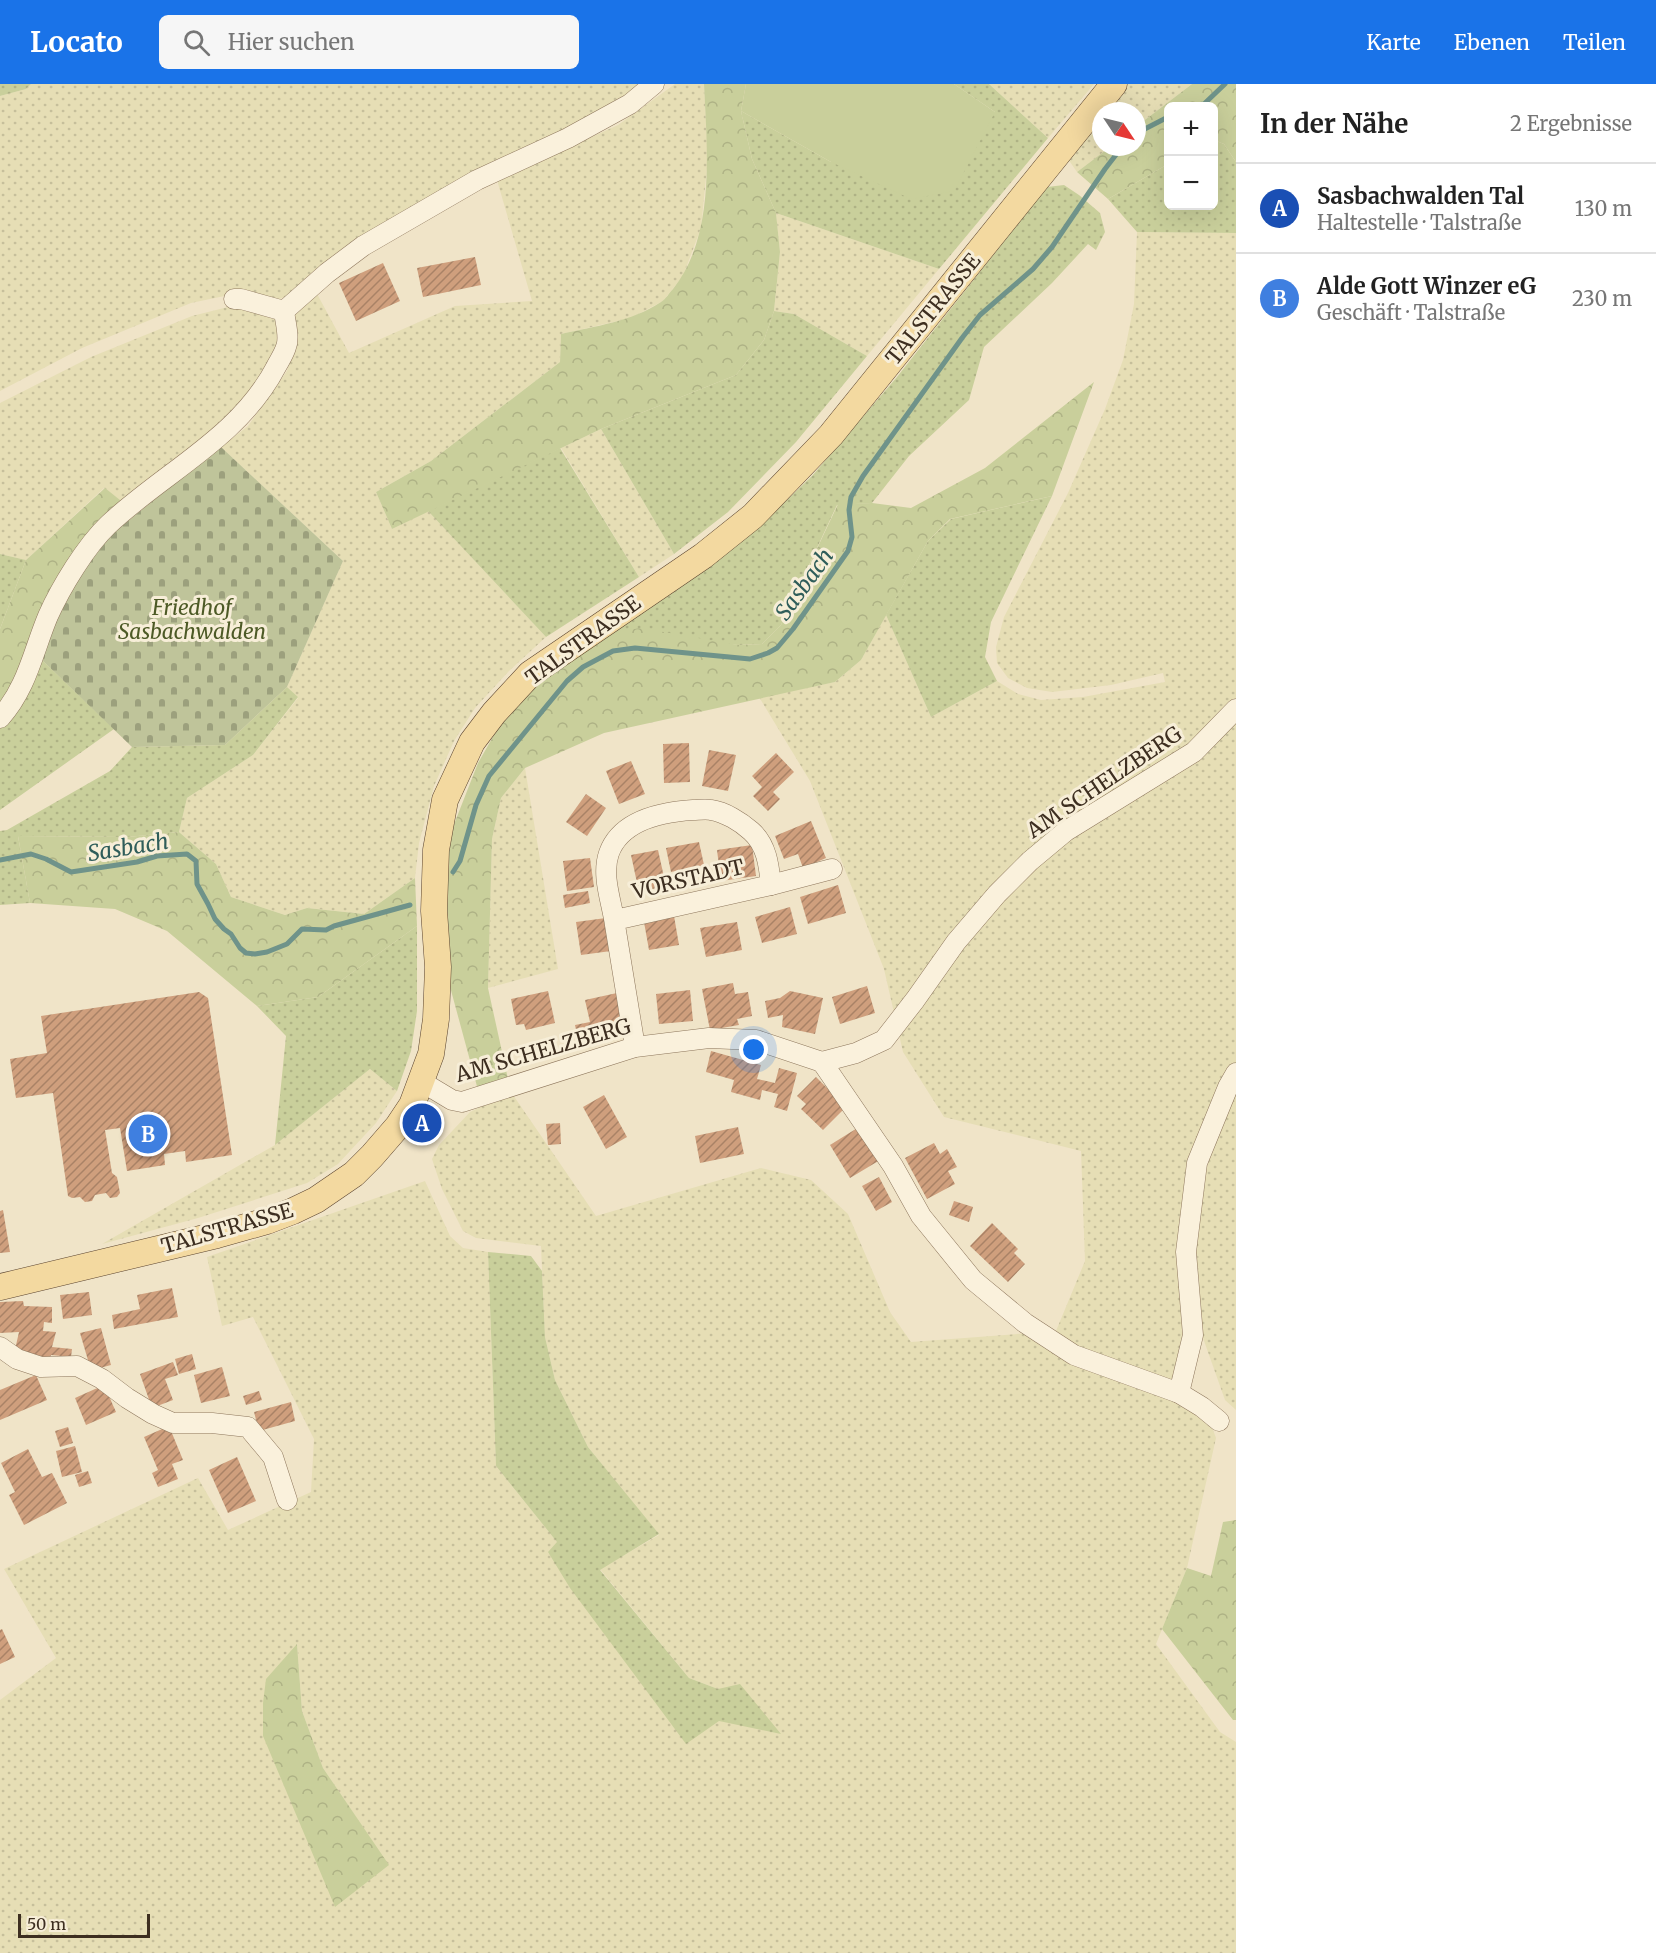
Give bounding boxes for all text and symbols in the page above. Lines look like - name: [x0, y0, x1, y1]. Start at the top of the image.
- search box: [159, 15, 579, 69]
- text: Locato: [30, 24, 123, 60]
- icon: search: [180, 26, 213, 59]
- text: Hier suchen: [228, 28, 355, 56]
- text: Karte: [1366, 29, 1421, 56]
- text: Ebenen: [1454, 29, 1530, 56]
- text: Teilen: [1563, 29, 1626, 56]
- north arrow: [1092, 102, 1146, 156]
- map controls: [1164, 102, 1218, 210]
- button: +: [1164, 102, 1218, 156]
- text: In der Nähe: [1260, 107, 1408, 140]
- text: 2 Ergebnisse: [1510, 111, 1632, 136]
- button: −: [1164, 156, 1218, 210]
- text: Sasbachwalden Tal: [1317, 182, 1524, 210]
- text: A: [1272, 196, 1287, 221]
- text: 130 m: [1575, 196, 1632, 221]
- text: Haltestelle · Talstraße: [1317, 210, 1522, 235]
- street label: TALSTRASSE: [880, 247, 987, 370]
- text: Alde Gott Winzer eG: [1317, 272, 1536, 300]
- text: B: [1273, 286, 1286, 311]
- text: 230 m: [1572, 286, 1632, 311]
- text: Geschäft · Talstraße: [1317, 300, 1505, 325]
- water label: Sasbach: [769, 543, 839, 625]
- street label: TALSTRASSE: [520, 589, 646, 691]
- park label: Friedhof Sasbachwalden: [118, 594, 266, 645]
- street label: AM SCHELZBERG: [1021, 720, 1187, 844]
- water label: Sasbach: [85, 827, 171, 867]
- street label: VORSTADT: [628, 853, 747, 905]
- street label: AM SCHELZBERG: [451, 1012, 634, 1088]
- your location: [739, 1035, 768, 1064]
- pin: A: [402, 1100, 442, 1146]
- pin: B: [128, 1112, 168, 1156]
- street label: TALSTRASSE: [158, 1196, 297, 1260]
- scale bar: [18, 1911, 150, 1938]
- text: 50 m: [27, 1914, 66, 1934]

